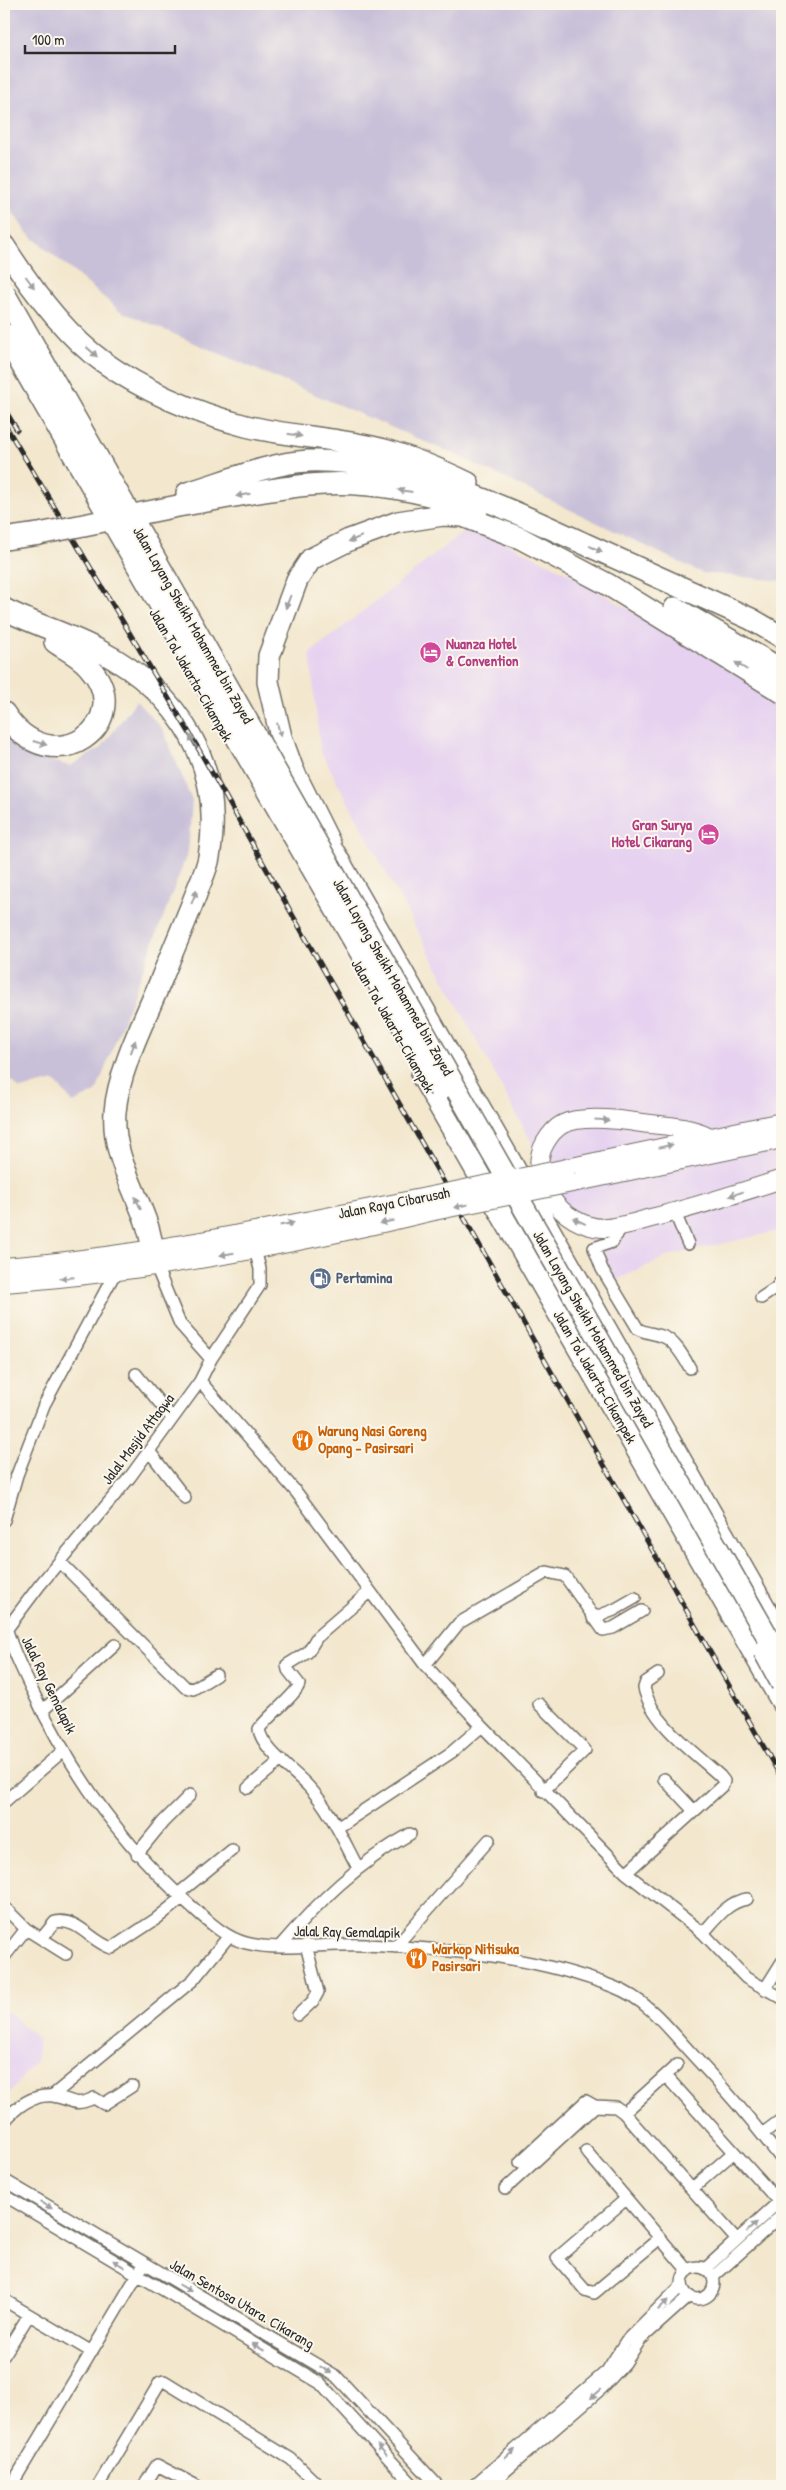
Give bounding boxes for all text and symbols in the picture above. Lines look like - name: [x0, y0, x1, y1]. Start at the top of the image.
- scale bar: [25, 22, 175, 54]
- text: 100 m: [32, 29, 65, 50]
- one-way arrow: [25, 275, 35, 289]
- one-way arrow: [85, 346, 97, 358]
- one-way arrow: [287, 431, 303, 439]
- one-way arrow: [396, 486, 412, 494]
- one-way arrow: [235, 491, 251, 499]
- street label: Jalan Layang Sheikh Mohammed bin Zayed: [128, 522, 259, 727]
- one-way arrow: [347, 535, 362, 543]
- one-way arrow: [589, 545, 603, 553]
- one-way arrow: [284, 595, 292, 609]
- street label: Jalan Tol Jakarta–Cikampek: [145, 604, 238, 745]
- place label: Nuanza Hotel & Convention: [446, 633, 519, 671]
- hotel icon: Nuanza Hotel & Convention: [418, 641, 442, 665]
- one-way arrow: [734, 662, 748, 671]
- one-way arrow: [276, 722, 284, 737]
- one-way arrow: [189, 733, 197, 748]
- one-way arrow: [33, 740, 48, 748]
- place label: Gran Surya Hotel Cikarang: [612, 814, 692, 853]
- hotel icon: Gran Surya Hotel Cikarang: [696, 822, 720, 846]
- street label: Jalan Layang Sheikh Mohammed bin Zayed: [328, 874, 459, 1079]
- one-way arrow: [191, 890, 199, 904]
- street label: Jalan Tol Jakarta–Cikampek: [347, 955, 440, 1096]
- one-way arrow: [129, 1039, 137, 1054]
- one-way arrow: [594, 1117, 610, 1125]
- one-way arrow: [658, 1142, 673, 1150]
- street label: Jalan Raya Cibarusah: [336, 1181, 452, 1224]
- one-way arrow: [728, 1190, 743, 1198]
- one-way arrow: [134, 1196, 142, 1210]
- one-way arrow: [452, 1202, 468, 1210]
- one-way arrow: [572, 1217, 586, 1225]
- one-way arrow: [379, 1218, 394, 1226]
- one-way arrow: [280, 1220, 296, 1228]
- street label: Jalan Layang Sheikh Mohammed bin Zayed: [528, 1226, 659, 1431]
- one-way arrow: [219, 1250, 235, 1258]
- fuel station icon: Pertamina: [308, 1266, 332, 1290]
- place label: Pertamina: [336, 1267, 392, 1288]
- one-way arrow: [59, 1274, 75, 1282]
- street label: Jalan Tol Jakarta–Cikampek: [549, 1306, 642, 1447]
- street label: Jalal Masjid Attaqwa: [96, 1389, 179, 1488]
- place label: Warung Nasi Goreng Opang - Pasirsari: [318, 1420, 427, 1459]
- restaurant icon: Warung Nasi Goreng Opang - Pasirsari: [290, 1428, 314, 1452]
- street label: Jalal Ray Gemalapik: [17, 1632, 82, 1737]
- street label: Jalal Ray Gemalapik: [294, 1920, 400, 1943]
- place label: Warkop Nitisuka Pasirsari: [432, 1938, 519, 1976]
- restaurant icon: Warkop Nitisuka Pasirsari: [404, 1946, 428, 1970]
- one-way arrow: [39, 2201, 52, 2210]
- one-way arrow: [746, 2221, 759, 2232]
- street label: Jalan Sentosa Utara. Cikarang: [166, 2254, 319, 2354]
- one-way arrow: [112, 2260, 125, 2269]
- one-way arrow: [178, 2284, 193, 2292]
- one-way arrow: [656, 2299, 668, 2311]
- one-way arrow: [252, 2342, 265, 2351]
- one-way arrow: [319, 2366, 332, 2375]
- one-way arrow: [590, 2388, 602, 2400]
- one-way arrow: [376, 2444, 388, 2456]
- one-way arrow: [504, 2449, 517, 2460]

